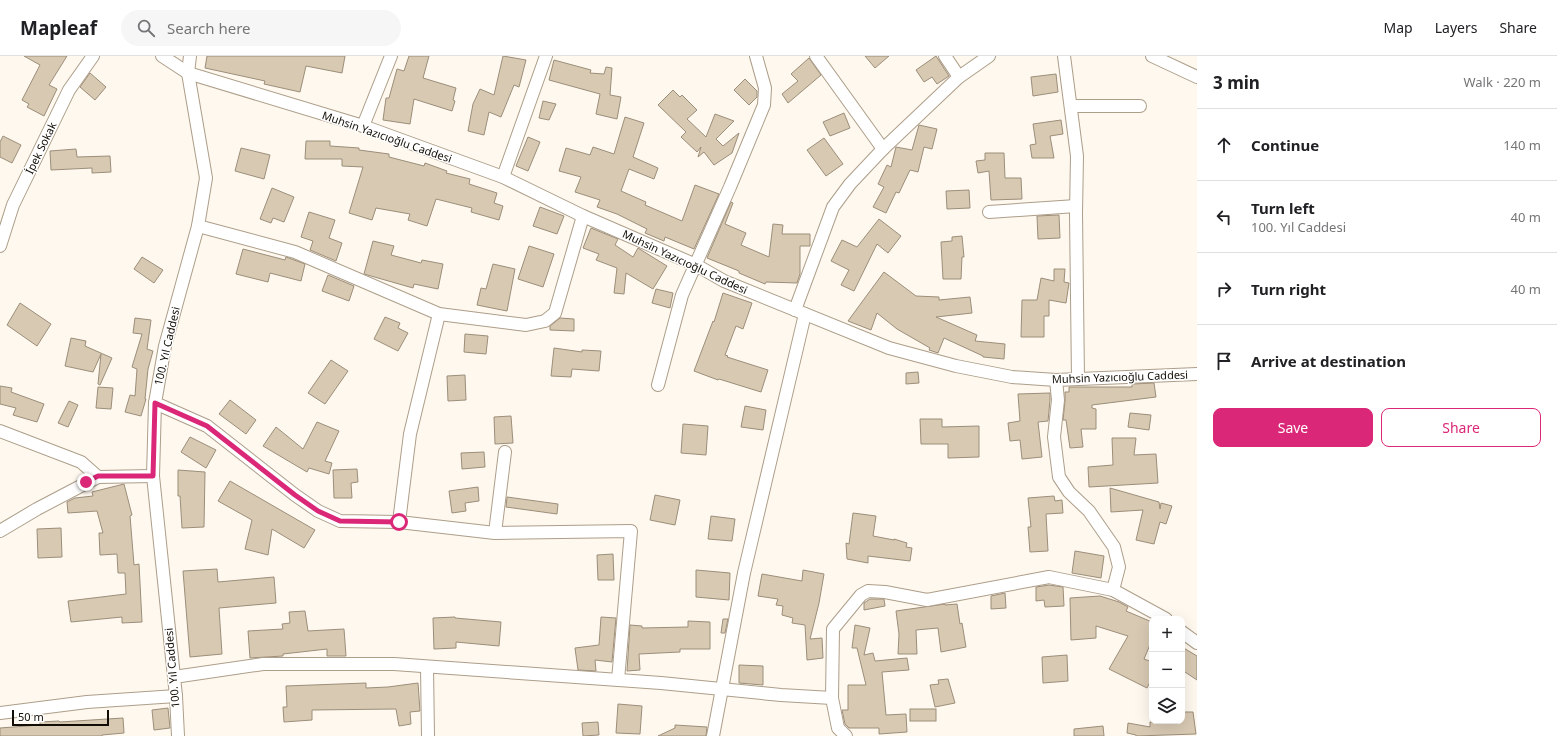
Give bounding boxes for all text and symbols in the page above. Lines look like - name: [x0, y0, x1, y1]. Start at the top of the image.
- search box: [121, 10, 401, 46]
- text: Mapleaf: [20, 15, 97, 41]
- icon: search: [135, 17, 157, 39]
- text: Search here: [167, 18, 251, 38]
- text: Map: [1384, 18, 1413, 37]
- text: Layers: [1435, 18, 1477, 37]
- text: Share: [1499, 18, 1537, 37]
- text: 3 min: [1213, 71, 1260, 94]
- text: Walk · 220 m: [1463, 73, 1541, 91]
- street label: Muhsin Yazıcıoğlu Caddesi: [320, 107, 454, 166]
- street label: İpek Sokak: [22, 119, 60, 176]
- icon: ahead: [1213, 134, 1235, 156]
- text: Continue: [1251, 135, 1319, 155]
- text: 140 m: [1503, 136, 1541, 154]
- text: Turn left: [1251, 198, 1315, 218]
- icon: left: [1213, 206, 1235, 228]
- text: 40 m: [1511, 208, 1541, 226]
- text: 100. Yıl Caddesi: [1251, 218, 1346, 236]
- street label: Muhsin Yazıcıoğlu Caddesi: [620, 226, 750, 297]
- icon: right: [1213, 278, 1235, 300]
- text: Turn right: [1251, 279, 1326, 299]
- text: 40 m: [1511, 280, 1541, 298]
- street label: 100. Yıl Caddesi: [150, 305, 183, 387]
- icon: arrive: [1213, 350, 1235, 372]
- text: Arrive at destination: [1251, 351, 1406, 371]
- street label: Muhsin Yazıcıoğlu Caddesi: [1052, 367, 1188, 386]
- button: Save: [1213, 408, 1373, 447]
- button: Share: [1381, 408, 1541, 447]
- route end: [77, 473, 95, 491]
- route start: [390, 513, 408, 531]
- map controls: [1149, 616, 1185, 724]
- button: +: [1149, 616, 1185, 652]
- street label: 100. Yıl Caddesi: [161, 627, 182, 709]
- button: −: [1149, 652, 1185, 688]
- button: layers: [1149, 688, 1185, 724]
- scale bar: [12, 708, 109, 727]
- text: 50 m: [18, 709, 44, 724]

